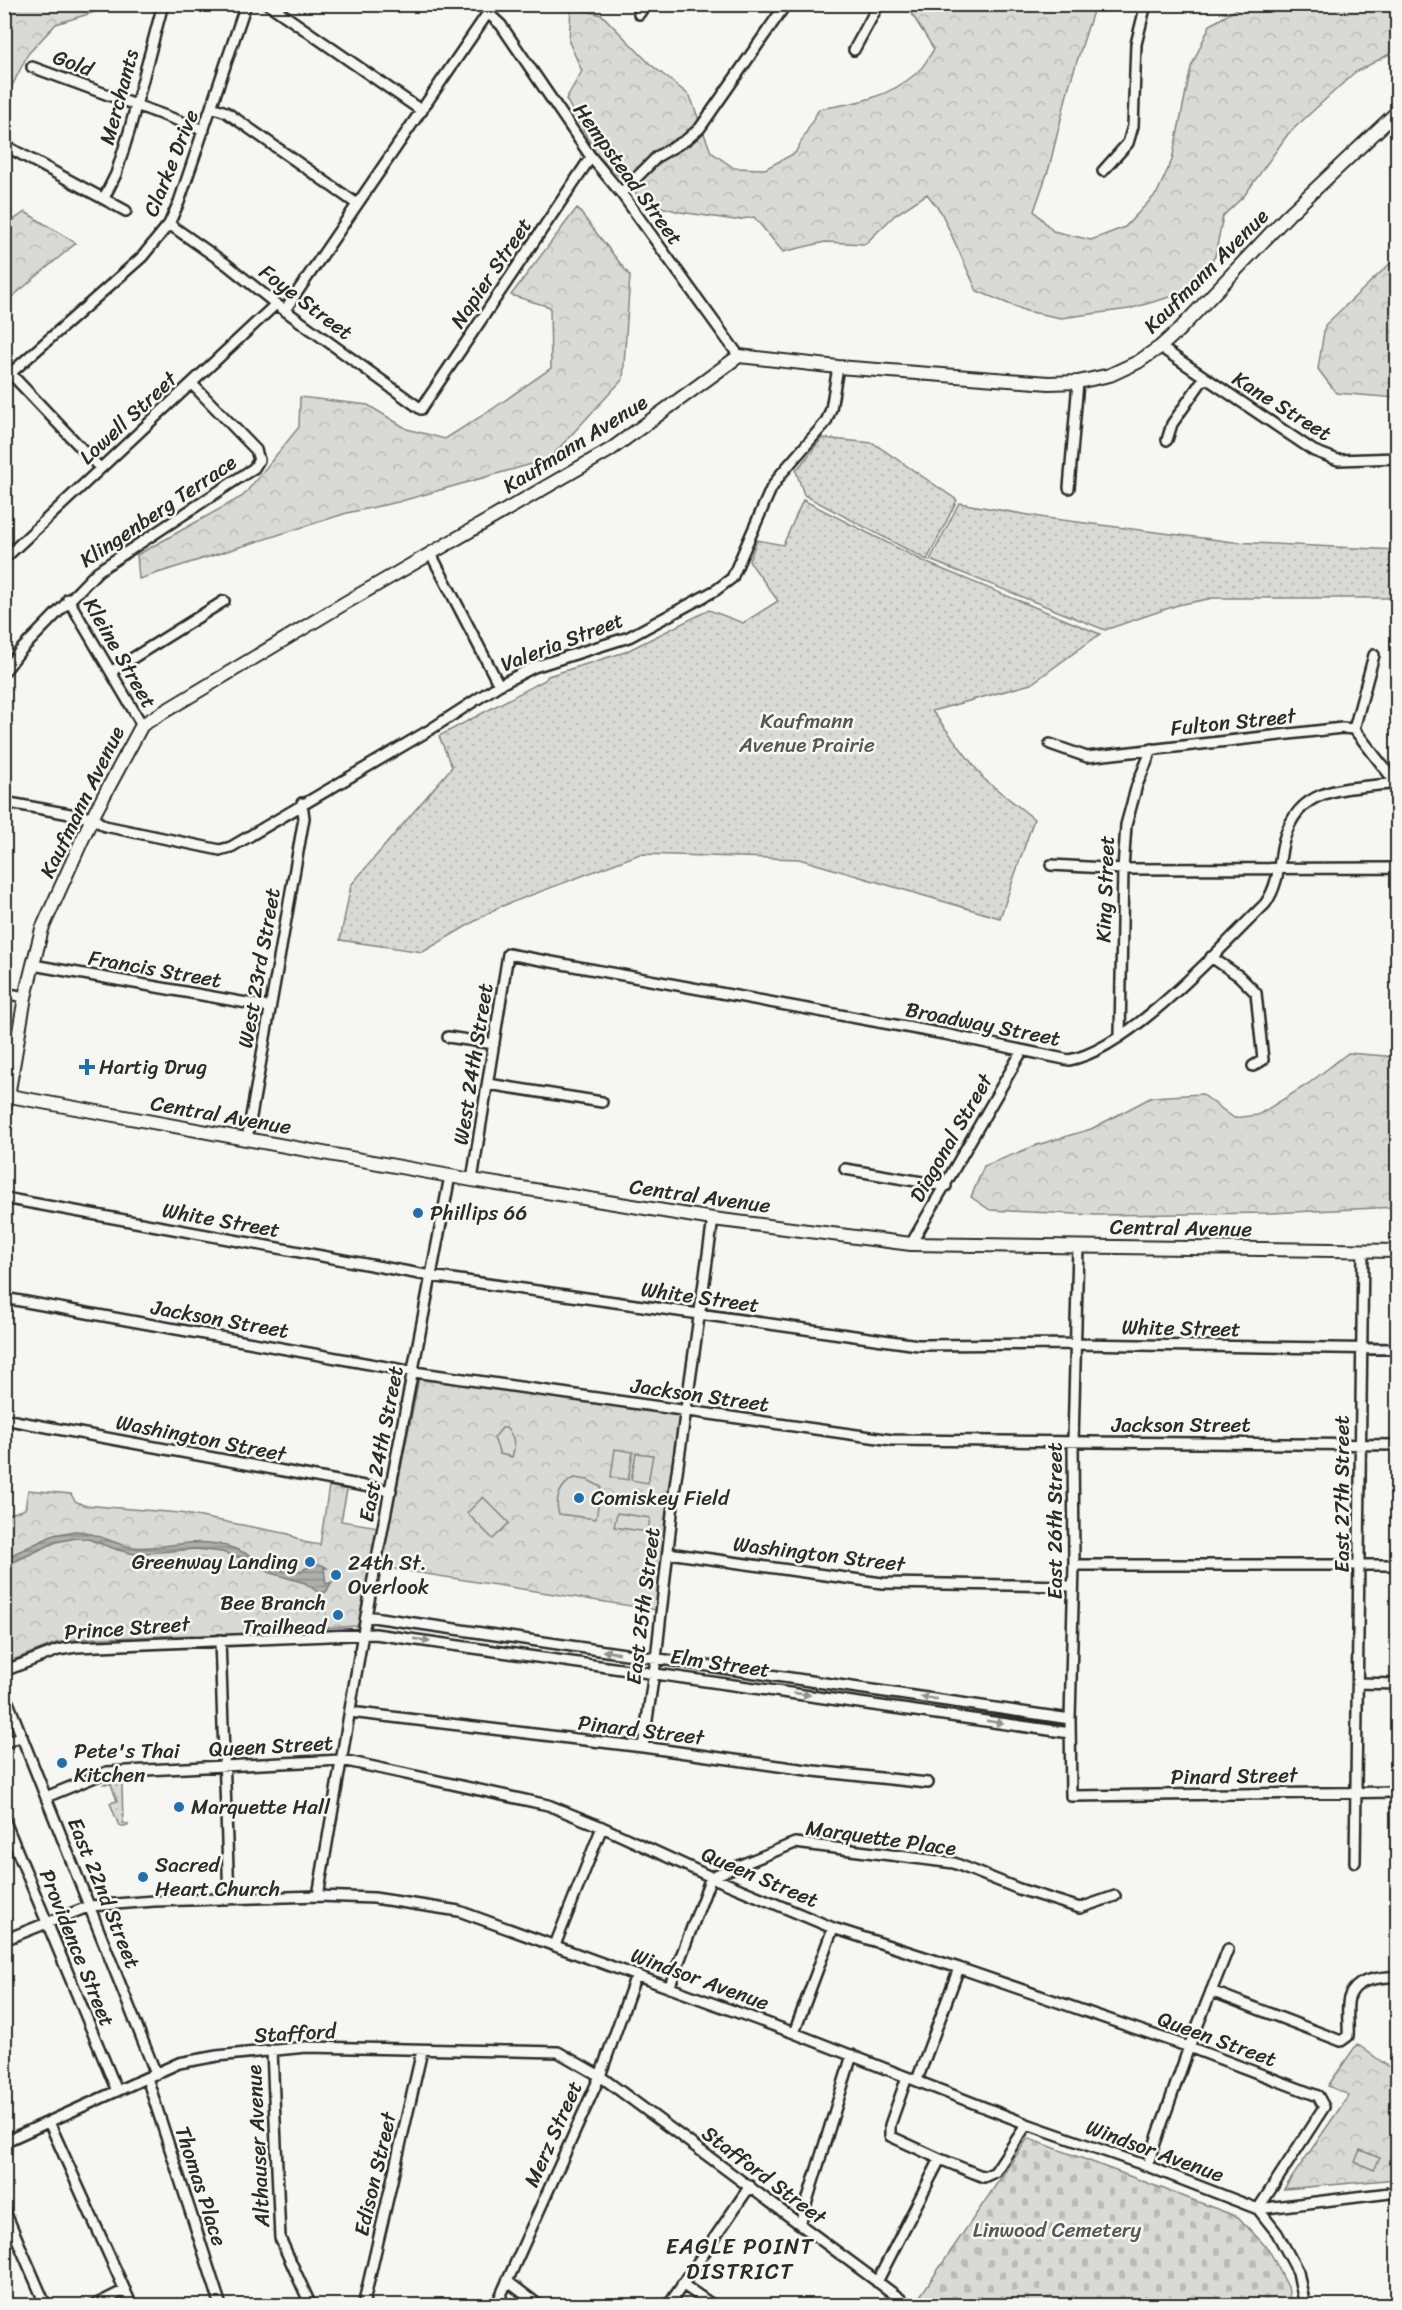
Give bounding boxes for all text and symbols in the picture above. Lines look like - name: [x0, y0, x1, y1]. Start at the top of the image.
- street label: Gold: [47, 38, 100, 88]
- street label: Merchants: [88, 45, 150, 149]
- street label: Hempstead Street: [563, 94, 693, 254]
- street label: Clarke Drive: [132, 103, 210, 223]
- street label: Kaufmann Avenue: [1134, 199, 1278, 343]
- street label: Napier Street: [440, 210, 542, 336]
- street label: Foye Street: [251, 254, 361, 350]
- street label: Kane Street: [1224, 360, 1340, 452]
- street label: Lowell Street: [70, 361, 187, 474]
- street label: Kaufmann Avenue: [495, 384, 655, 504]
- street label: Klingenberg Terrace: [71, 444, 245, 578]
- street label: Kleine Street: [73, 590, 167, 716]
- street label: Valeria Street: [495, 601, 629, 683]
- street label: Fulton Street: [1168, 696, 1299, 747]
- park label: Kaufmann Avenue Prairie: [738, 702, 875, 764]
- street label: Kaufmann Avenue: [29, 719, 135, 885]
- street label: King Street: [1084, 835, 1126, 943]
- street label: West 23rd Street: [226, 885, 292, 1051]
- street label: Francis Street: [86, 939, 224, 999]
- street label: West 24th Street: [441, 980, 505, 1148]
- street label: Broadway Street: [902, 990, 1064, 1058]
- place label: Hartig Drug: [99, 1048, 207, 1086]
- marker: Hartig Drug: [80, 1060, 94, 1074]
- street label: Diagonal Street: [899, 1065, 1004, 1210]
- street label: Central Avenue: [148, 1084, 294, 1146]
- street label: Central Avenue: [627, 1167, 773, 1225]
- street label: White Street: [159, 1191, 283, 1249]
- place label: Phillips 66: [430, 1194, 527, 1232]
- marker: Phillips 66: [411, 1206, 425, 1220]
- street label: Central Avenue: [1110, 1208, 1253, 1248]
- street label: White Street: [639, 1270, 761, 1324]
- street label: Jackson Street: [147, 1288, 292, 1350]
- street label: White Street: [1121, 1308, 1241, 1348]
- street label: East 24th Street: [347, 1363, 415, 1525]
- street label: Jackson Street: [627, 1366, 772, 1423]
- street label: Washington Street: [113, 1403, 291, 1473]
- street label: Jackson Street: [1110, 1406, 1251, 1444]
- street label: East 27th Street: [1323, 1415, 1361, 1573]
- street label: East 26th Street: [1036, 1442, 1074, 1600]
- place label: Comiskey Field: [591, 1479, 731, 1517]
- marker: Comiskey Field: [572, 1491, 586, 1505]
- street label: East 25th Street: [615, 1525, 671, 1687]
- street label: Washington Street: [731, 1525, 909, 1584]
- place label: Greenway Landing: [132, 1543, 298, 1581]
- place label: 24th St. Overlook: [348, 1544, 430, 1606]
- marker: Greenway Landing: [303, 1555, 317, 1569]
- marker: 24th St. Overlook: [329, 1568, 343, 1582]
- place label: Bee Branch Trailhead: [220, 1584, 328, 1646]
- street label: Prince Street: [63, 1605, 192, 1651]
- marker: Bee Branch Trailhead: [331, 1608, 345, 1622]
- one-way arrow: [412, 1636, 431, 1645]
- street label: Elm Street: [668, 1637, 772, 1689]
- one-way arrow: [602, 1647, 621, 1656]
- one-way arrow: [793, 1689, 812, 1698]
- one-way arrow: [919, 1694, 938, 1703]
- street label: Pinard Street: [576, 1703, 708, 1757]
- one-way arrow: [985, 1717, 1004, 1726]
- street label: Queen Street: [208, 1724, 334, 1768]
- place label: Pete's Thai Kitchen: [74, 1732, 181, 1794]
- marker: Pete's Thai Kitchen: [55, 1756, 69, 1770]
- street label: Pinard Street: [1170, 1756, 1299, 1796]
- place label: Marquette Hall: [191, 1788, 331, 1826]
- marker: Marquette Hall: [172, 1800, 186, 1814]
- street label: Marquette Place: [803, 1809, 959, 1867]
- street label: East 22nd Street: [56, 1812, 152, 1974]
- street label: Queen Street: [695, 1835, 825, 1919]
- place label: Sacred Heart Church: [155, 1846, 280, 1908]
- street label: Providence Street: [28, 1863, 126, 2033]
- marker: Sacred Heart Church: [136, 1870, 150, 1884]
- street label: Windsor Avenue: [625, 1936, 775, 2022]
- street label: Queen Street: [1152, 2000, 1282, 2078]
- street label: Stafford: [253, 2012, 339, 2054]
- street label: Althauser Avenue: [235, 2064, 281, 2229]
- street label: Merz Street: [513, 2075, 593, 2193]
- street label: Edison Street: [342, 2107, 408, 2240]
- street label: Windsor Avenue: [1080, 2108, 1230, 2194]
- street label: Stafford Street: [693, 2115, 836, 2236]
- street label: Thomas Place: [164, 2121, 238, 2251]
- park label: Linwood Cemetery: [973, 2211, 1141, 2249]
- district label: EAGLE POINT DISTRICT: [666, 2227, 815, 2291]

